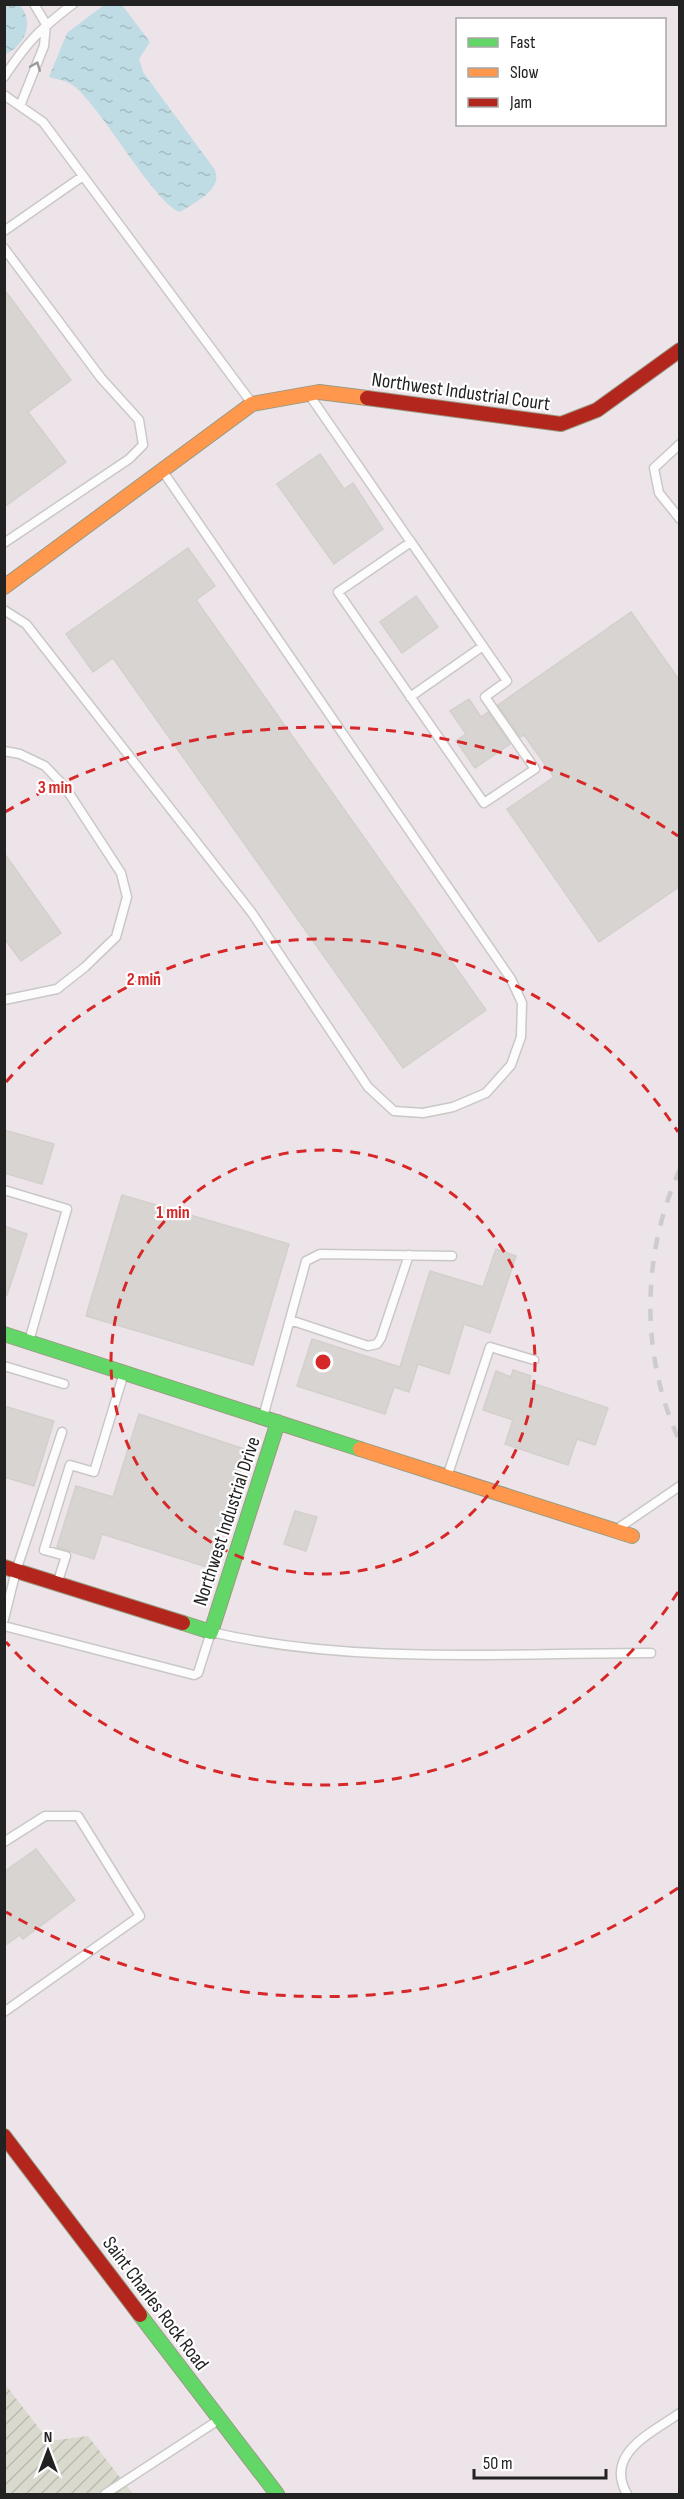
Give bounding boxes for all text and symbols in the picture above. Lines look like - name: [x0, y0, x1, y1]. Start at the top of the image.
- legend: [456, 18, 666, 126]
- text: Fast: [510, 32, 536, 53]
- one-way arrow: [29, 61, 42, 71]
- text: Slow: [510, 62, 539, 83]
- text: Jam: [509, 92, 532, 113]
- street label: Northwest Industrial Court: [370, 368, 552, 416]
- text: 3 min: [38, 777, 72, 798]
- text: 2 min: [127, 969, 161, 990]
- text: 1 min: [156, 1202, 190, 1223]
- centre of rings: [313, 1352, 333, 1372]
- street label: Northwest Industrial Drive: [188, 1434, 266, 1609]
- street label: Saint Charles Rock Road: [97, 2232, 213, 2375]
- north arrow: [18, 2421, 78, 2481]
- text: N: [44, 2428, 52, 2447]
- scale bar: [474, 2442, 606, 2480]
- text: 50 m: [483, 2453, 513, 2474]

